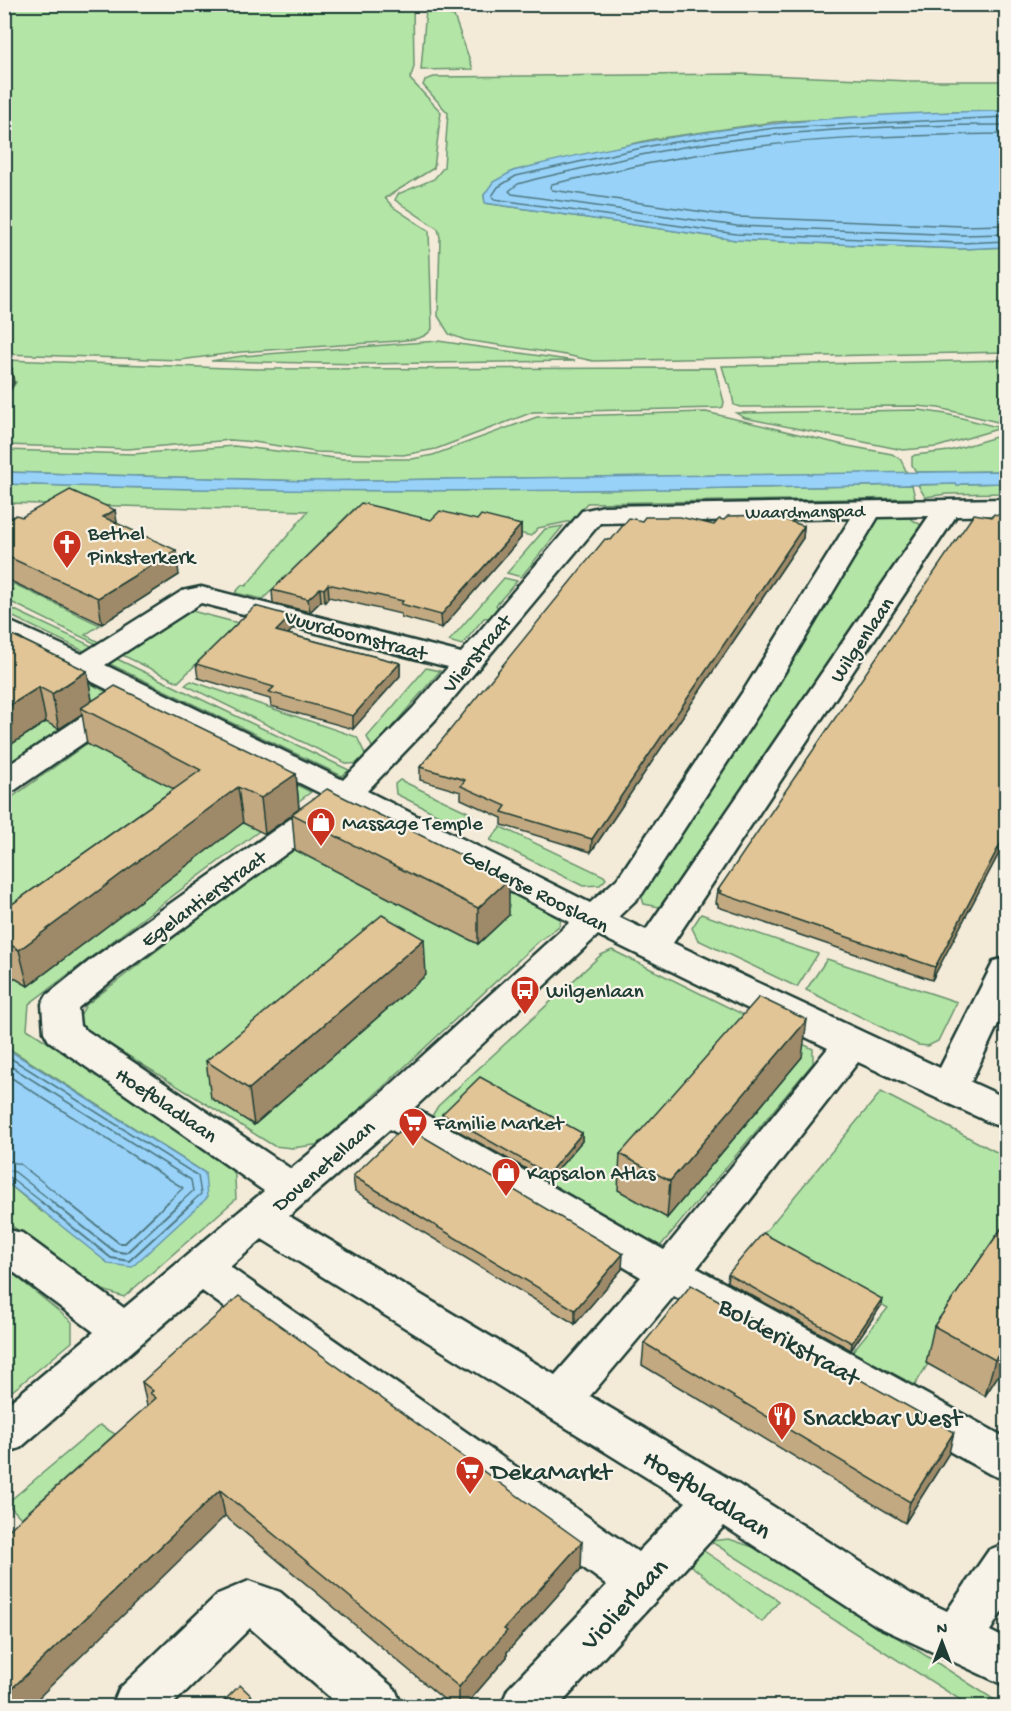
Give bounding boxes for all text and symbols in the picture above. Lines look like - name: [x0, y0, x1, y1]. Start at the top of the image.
- street label: Waardmanspad: [745, 502, 866, 525]
- place label: Bethel Pinksterkerk: [87, 523, 198, 572]
- church icon: Bethel Pinksterkerk: [51, 528, 83, 570]
- street label: Wilgenlaan: [826, 593, 902, 688]
- street label: Vuurdoornstraat: [280, 606, 431, 669]
- street label: Vlierstraat: [438, 609, 520, 700]
- shop icon: Massage Temple: [305, 806, 337, 848]
- place label: Massage Temple: [342, 813, 484, 838]
- street label: Egelantierstraat: [137, 845, 275, 955]
- street label: Gelderse Rooslaan: [457, 845, 612, 941]
- bus stop icon: Wilgenlaan: [509, 974, 541, 1016]
- place label: Wilgenlaan: [546, 981, 644, 1006]
- street label: Hoefbladlaan: [109, 1064, 221, 1150]
- supermarket icon: Familie Market: [397, 1106, 429, 1148]
- place label: Familie Market: [433, 1113, 566, 1138]
- street label: Dovenetellaan: [267, 1116, 382, 1220]
- shop icon: Kapsalon Atlas: [490, 1156, 522, 1198]
- place label: Kapsalon Atlas: [527, 1163, 657, 1188]
- street label: Bolderikstraat: [711, 1292, 866, 1397]
- restaurant icon: Snackbar West: [766, 1400, 798, 1442]
- place label: Snackbar West: [803, 1405, 964, 1436]
- street label: Hoefbladlaan: [636, 1445, 776, 1549]
- supermarket icon: DekaMarkt: [454, 1454, 486, 1496]
- place label: DekaMarkt: [489, 1459, 614, 1490]
- street label: Violierlaan: [575, 1553, 677, 1659]
- north arrow: [912, 1612, 972, 1672]
- text: N: [937, 1621, 948, 1640]

